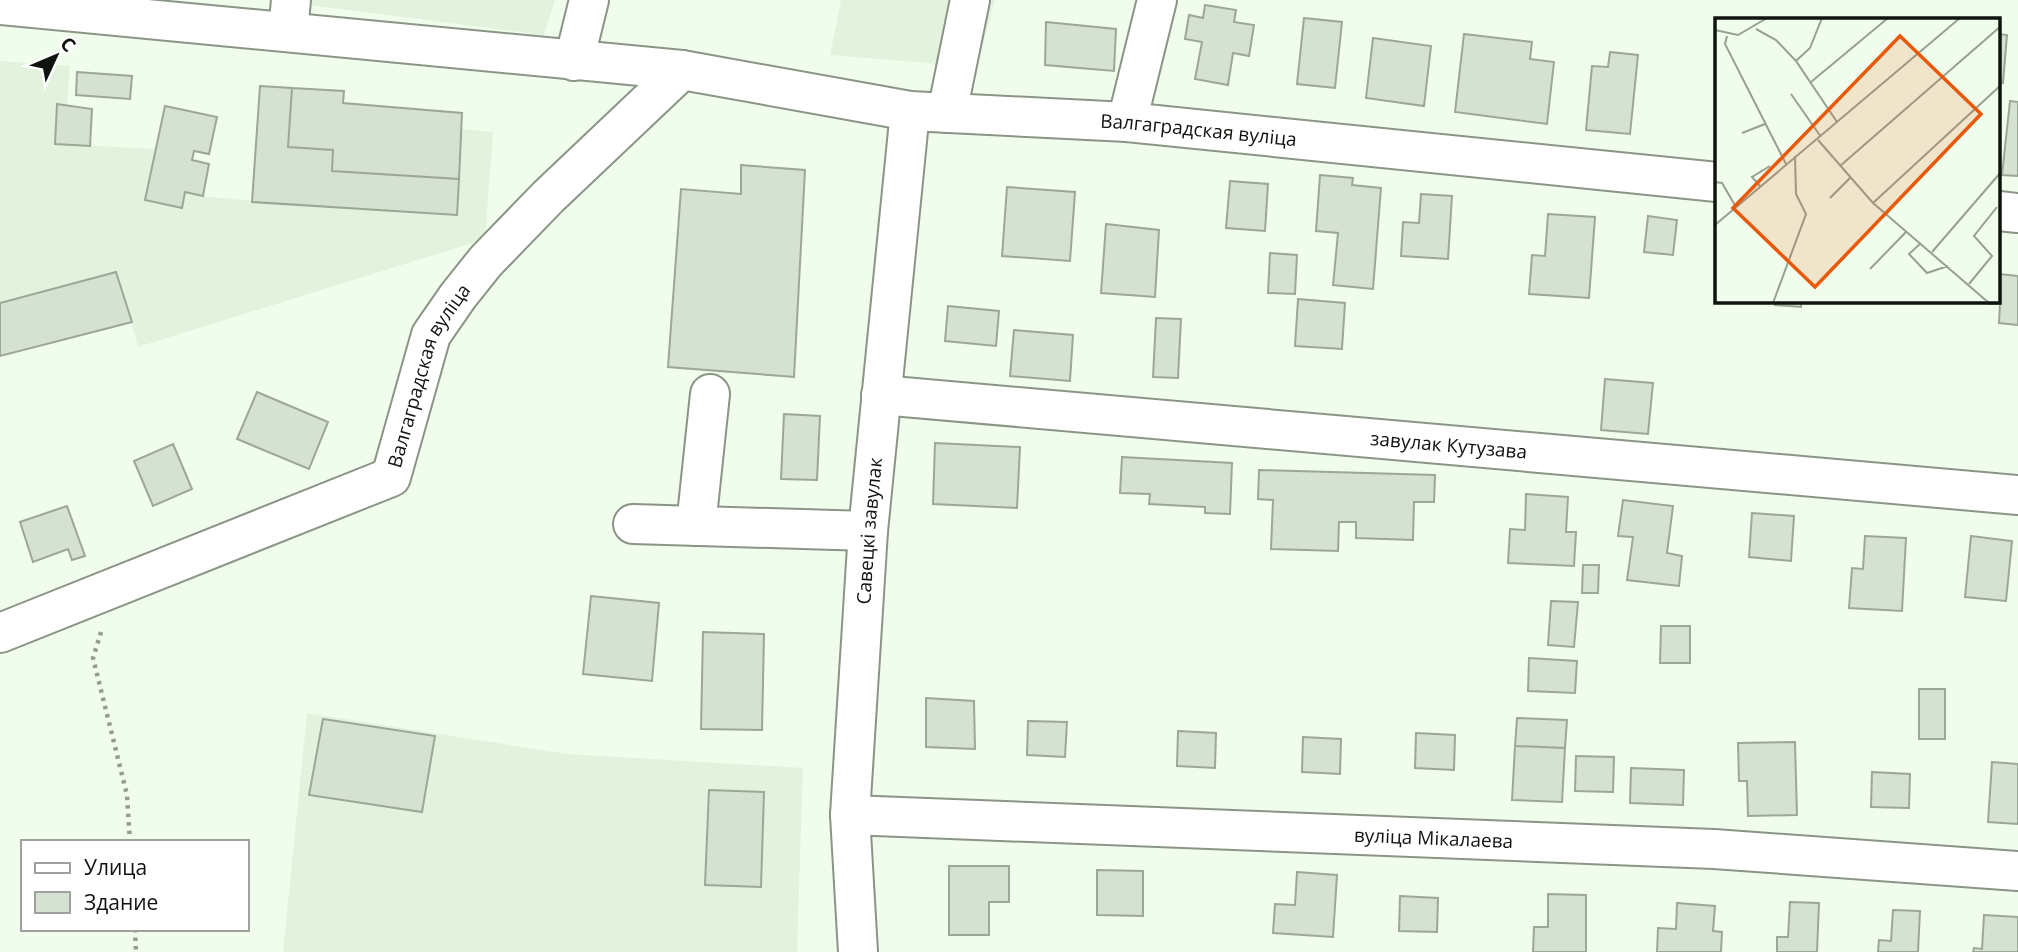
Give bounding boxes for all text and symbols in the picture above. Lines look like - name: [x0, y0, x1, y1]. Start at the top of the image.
- inset map: [1715, 18, 2000, 303]
- north arrow: [21, 21, 91, 91]
- text: С: [55, 31, 82, 58]
- street label: Валгаградская вуліца: [1100, 108, 1298, 152]
- street label: Валгаградская вуліца: [381, 278, 476, 471]
- street label: завулак Кутузава: [1369, 425, 1528, 465]
- street label: Савецкі завулак: [850, 456, 888, 605]
- street label: вуліца Мікалаева: [1353, 822, 1514, 854]
- legend: [21, 840, 248, 931]
- text: Улица: [84, 853, 147, 881]
- text: Здание: [84, 888, 158, 916]

